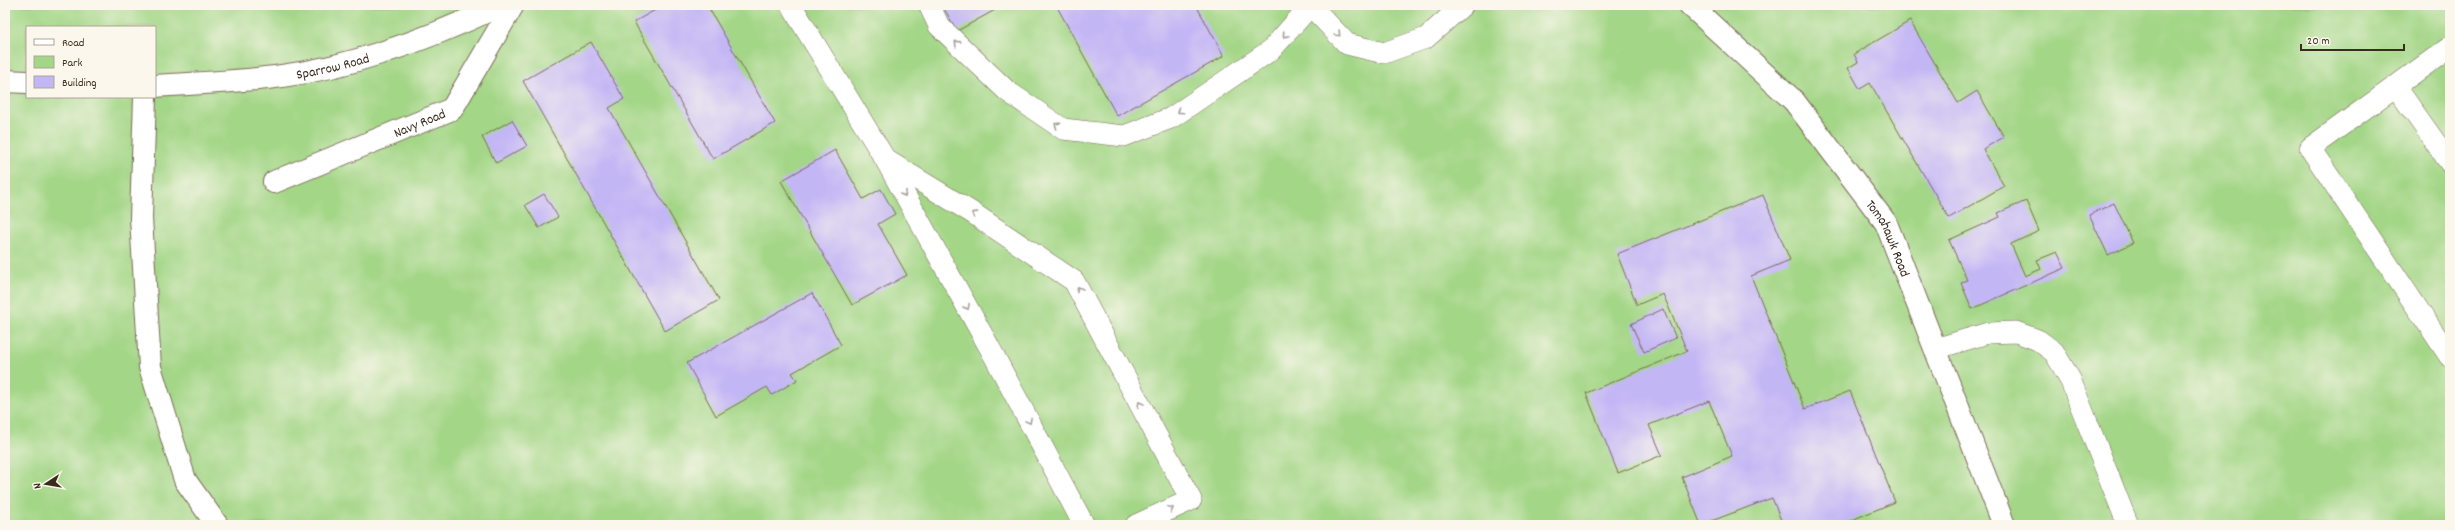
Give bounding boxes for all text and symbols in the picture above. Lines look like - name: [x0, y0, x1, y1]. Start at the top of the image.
- legend: [26, 26, 156, 98]
- scale bar: [2301, 26, 2404, 52]
- one-way arrow: [1333, 29, 1340, 37]
- one-way arrow: [1282, 30, 1289, 38]
- text: 20 m: [2307, 33, 2330, 50]
- text: Road: [62, 35, 84, 52]
- one-way arrow: [954, 40, 962, 48]
- street label: Sparrow Road: [295, 49, 372, 86]
- text: Park: [62, 55, 83, 72]
- text: Building: [62, 75, 97, 92]
- street label: Navy Road: [391, 105, 449, 144]
- one-way arrow: [1177, 107, 1184, 114]
- one-way arrow: [1054, 122, 1061, 130]
- one-way arrow: [899, 189, 906, 197]
- street label: Tomahawk Road: [1860, 196, 1914, 280]
- one-way arrow: [971, 211, 978, 219]
- one-way arrow: [1076, 286, 1083, 293]
- one-way arrow: [962, 303, 969, 310]
- one-way arrow: [1137, 401, 1145, 408]
- one-way arrow: [1024, 417, 1031, 425]
- north arrow: [26, 464, 66, 504]
- text: N: [30, 481, 47, 490]
- one-way arrow: [1167, 506, 1175, 514]

